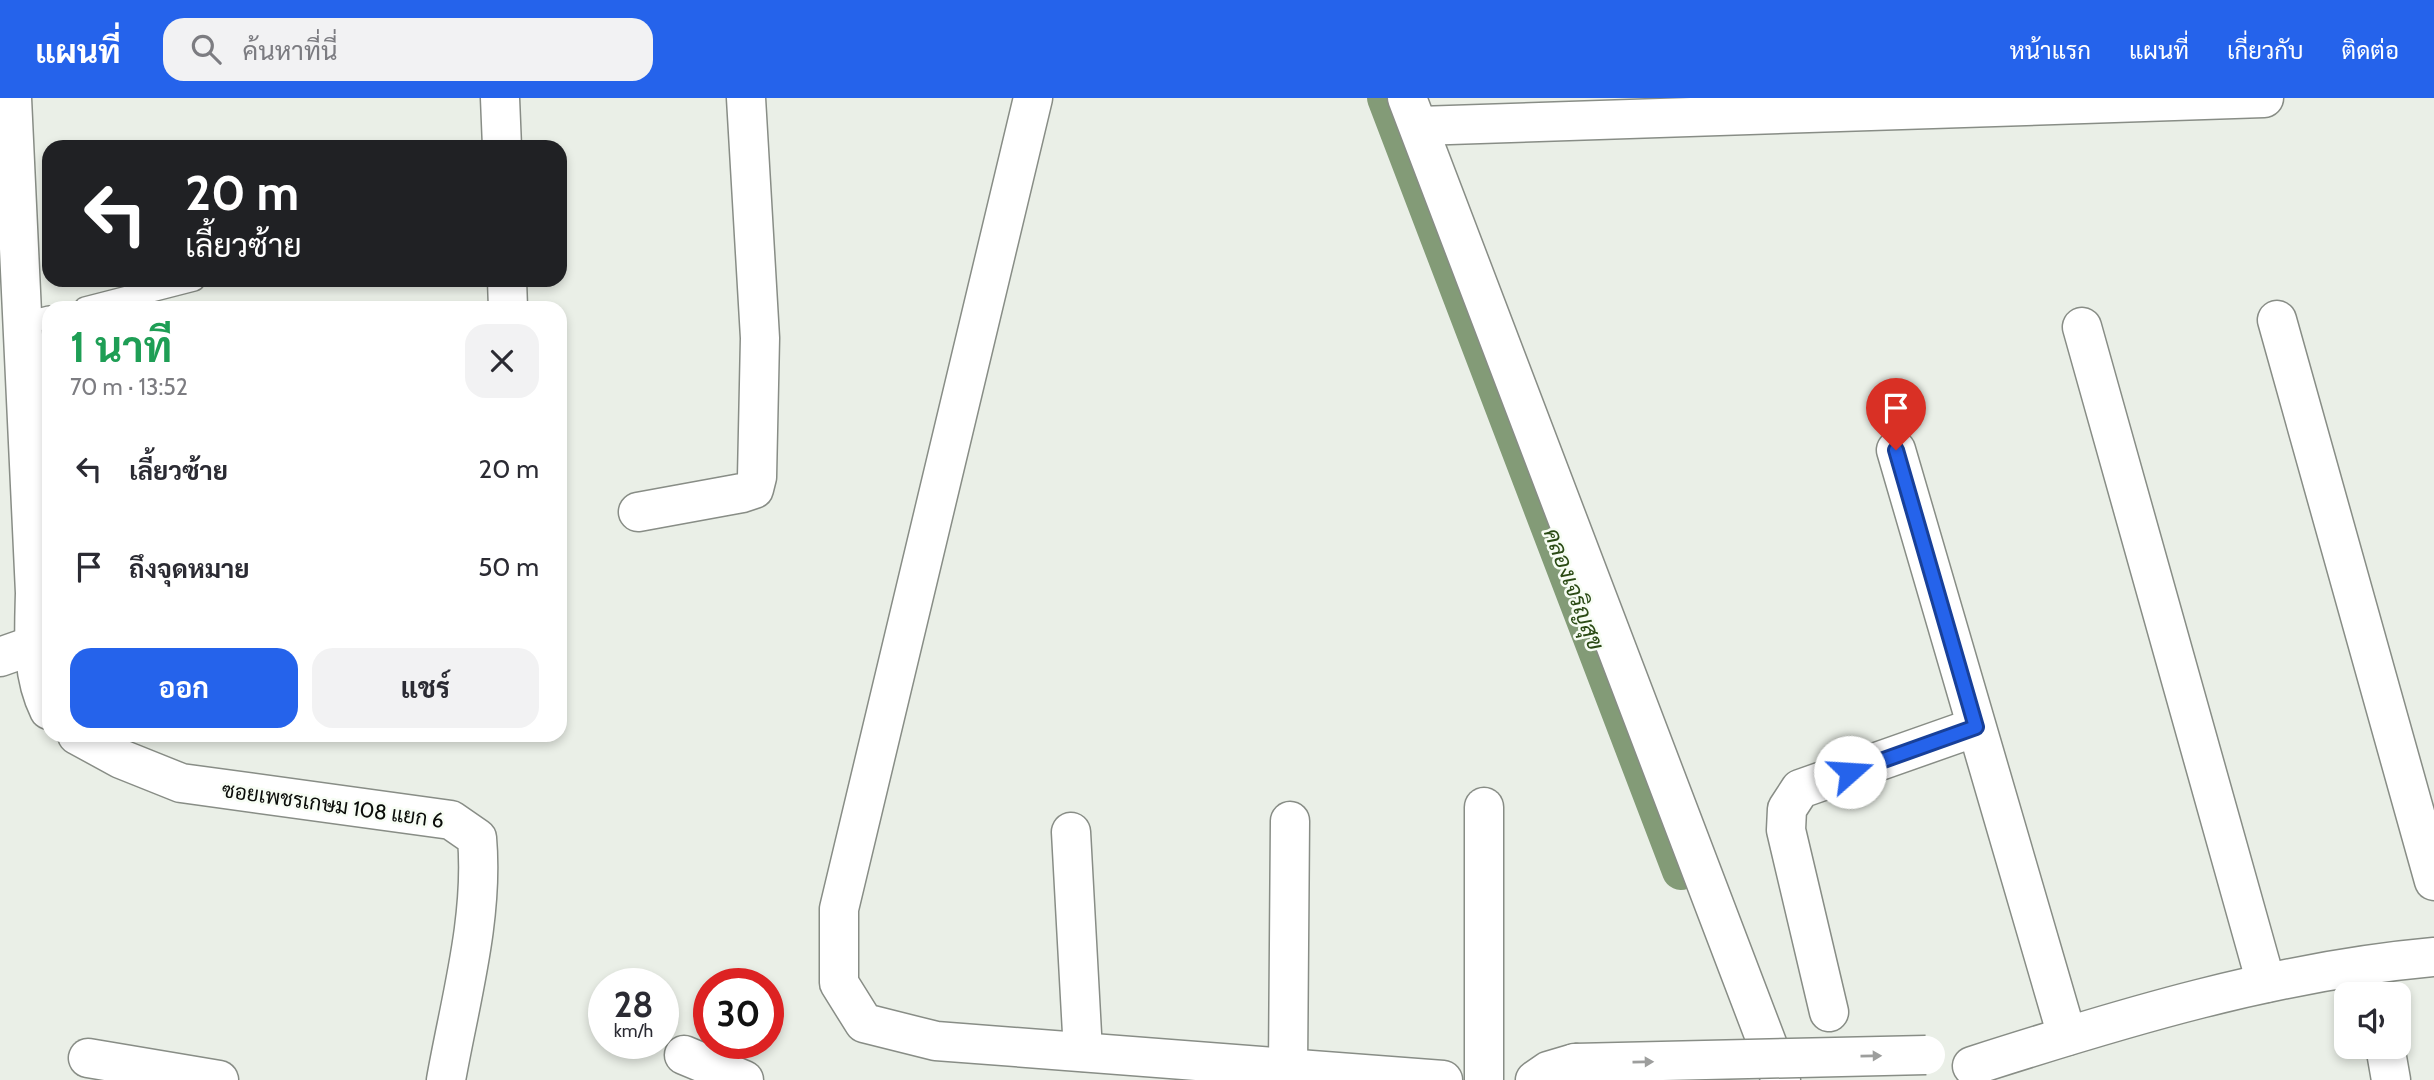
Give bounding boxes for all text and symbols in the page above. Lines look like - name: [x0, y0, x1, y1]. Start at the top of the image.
- search box: [163, 18, 653, 81]
- icon: search: [187, 30, 225, 68]
- text: แผนที่: [35, 31, 121, 71]
- text: ค้นหาที่นี่: [243, 35, 338, 67]
- text: หน้าแรก: [2010, 36, 2091, 65]
- text: แผนที่: [2129, 36, 2189, 65]
- text: เกี่ยวกับ: [2227, 36, 2304, 65]
- text: ติดต่อ: [2342, 36, 2399, 65]
- text: 20 m: [185, 163, 299, 222]
- icon: left: [70, 168, 161, 259]
- text: เลี้ยวซ้าย: [185, 226, 302, 265]
- text: 1 นาที: [70, 321, 172, 373]
- button: close: [465, 324, 539, 398]
- text: 70 m · 13:52: [70, 373, 188, 401]
- pin: [1866, 378, 1926, 450]
- icon: arrive: [1877, 389, 1915, 427]
- icon: left: [70, 450, 108, 488]
- text: 20 m: [479, 453, 539, 485]
- text: เลี้ยวซ้าย: [129, 455, 228, 487]
- water label: คลองเจริญสุข: [1536, 524, 1610, 655]
- icon: arrive: [70, 548, 108, 586]
- text: 50 m: [478, 551, 539, 583]
- text: ถึงจุดหมาย: [129, 553, 250, 585]
- button: ออก: [70, 648, 298, 728]
- button: แชร์: [312, 648, 539, 728]
- position arrow: [1813, 735, 1887, 809]
- street label: ซอยเพชรเกษม 108 แยก 6: [220, 777, 446, 833]
- speed limit sign: 30: [693, 968, 784, 1059]
- map controls: [2334, 982, 2411, 1059]
- button: sound: [2334, 982, 2411, 1059]
- text: 28: [614, 983, 653, 1026]
- text: km/h: [614, 1020, 653, 1042]
- one-way arrow: [1860, 1051, 1882, 1062]
- one-way arrow: [1632, 1056, 1654, 1067]

